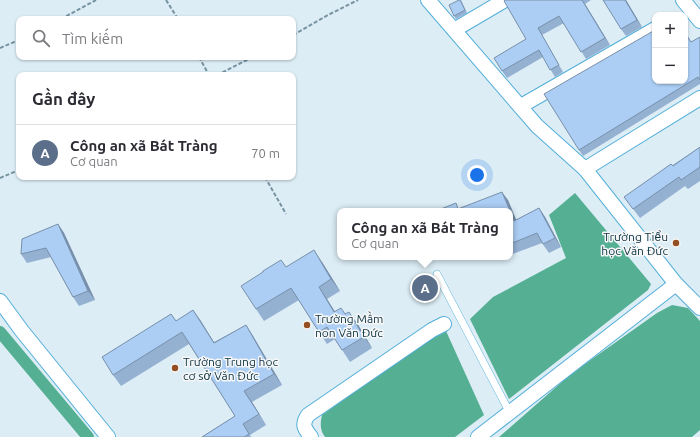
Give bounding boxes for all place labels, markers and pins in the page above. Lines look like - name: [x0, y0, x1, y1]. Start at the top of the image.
- place label: Trường Tiểu học Văn Đức: [601, 230, 668, 258]
- marker: Trường Tiểu học Văn Đức: [671, 238, 681, 248]
- pin: A: [412, 273, 438, 303]
- place label: Trường Mầm non Văn Đức: [315, 311, 383, 339]
- marker: Trường Mầm non Văn Đức: [302, 320, 312, 330]
- place label: Trường Trung học cơ sở Văn Đức: [183, 355, 278, 382]
- marker: Trường Trung học cơ sở Văn Đức: [170, 363, 180, 373]

